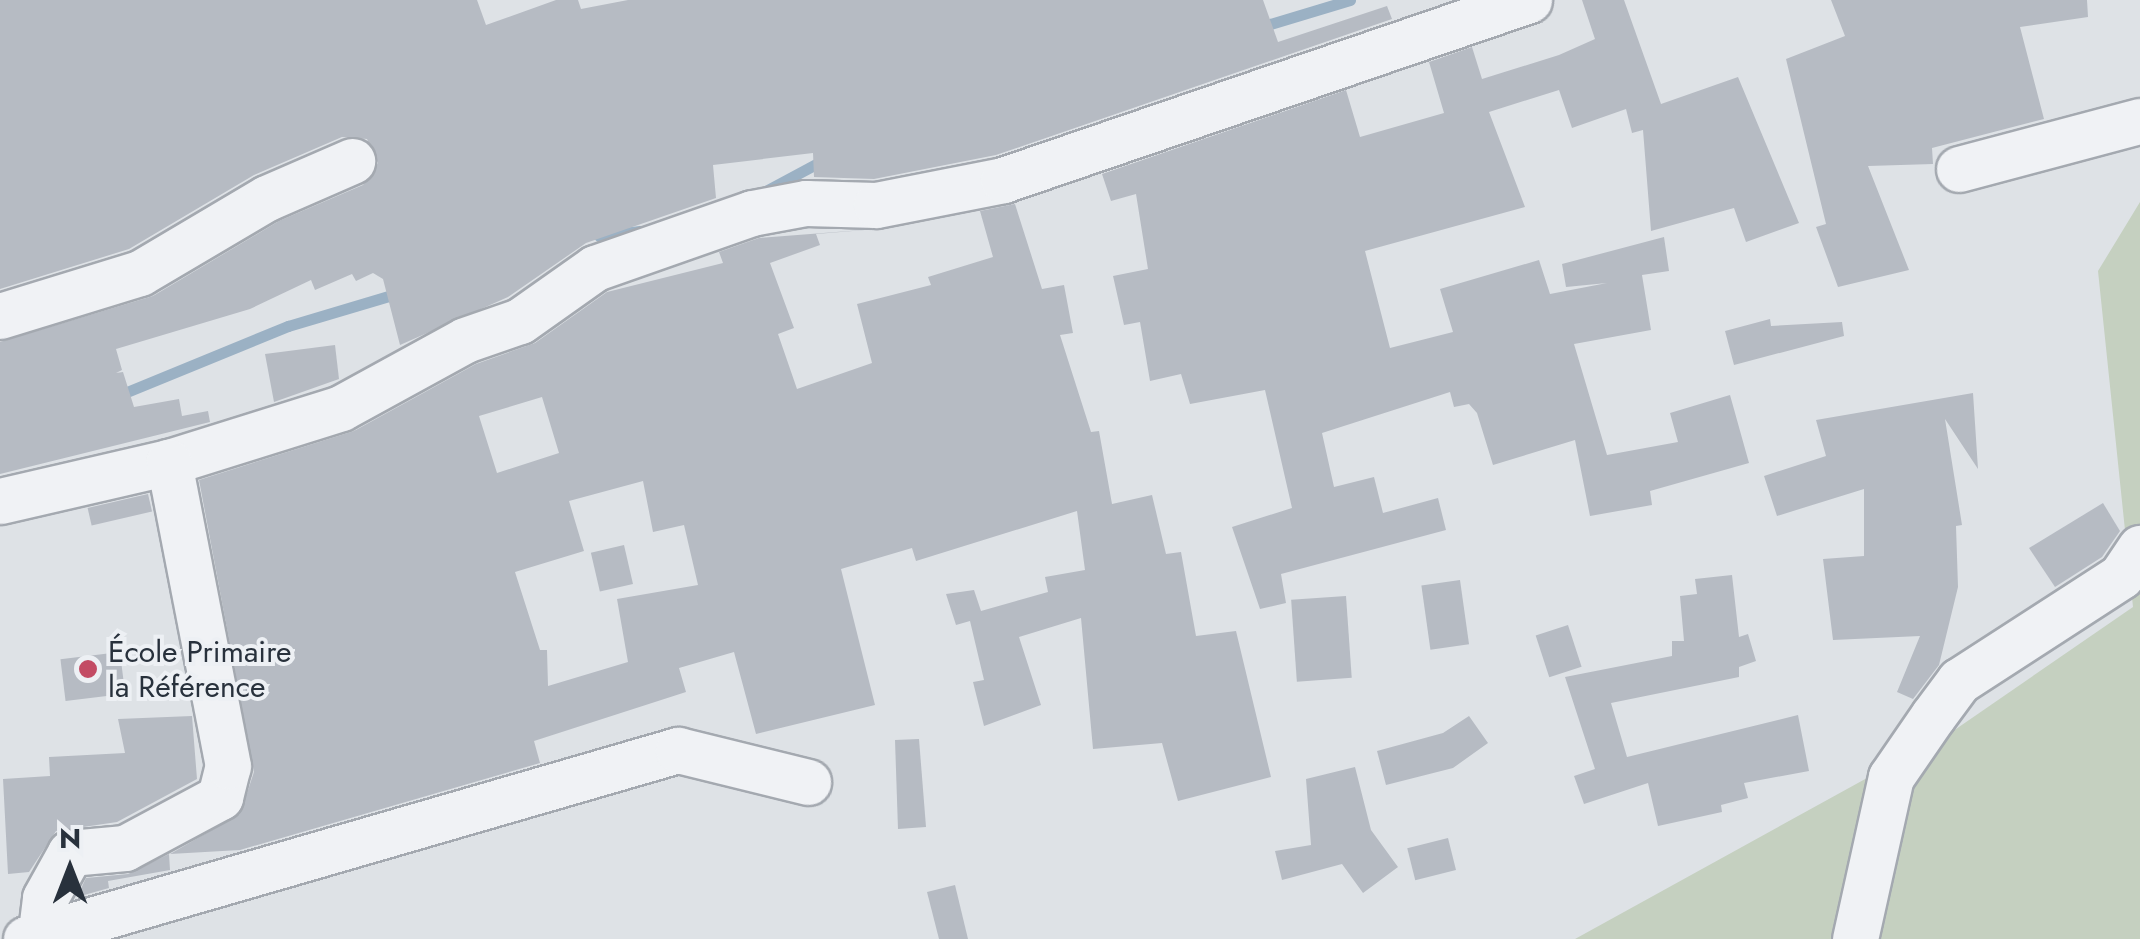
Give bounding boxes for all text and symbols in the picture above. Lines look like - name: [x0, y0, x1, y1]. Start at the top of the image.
- place label: École Primaire la Référence: [108, 634, 291, 704]
- marker: École Primaire la Référence: [77, 658, 99, 680]
- text: N: [59, 818, 81, 859]
- north arrow: [20, 819, 120, 919]

